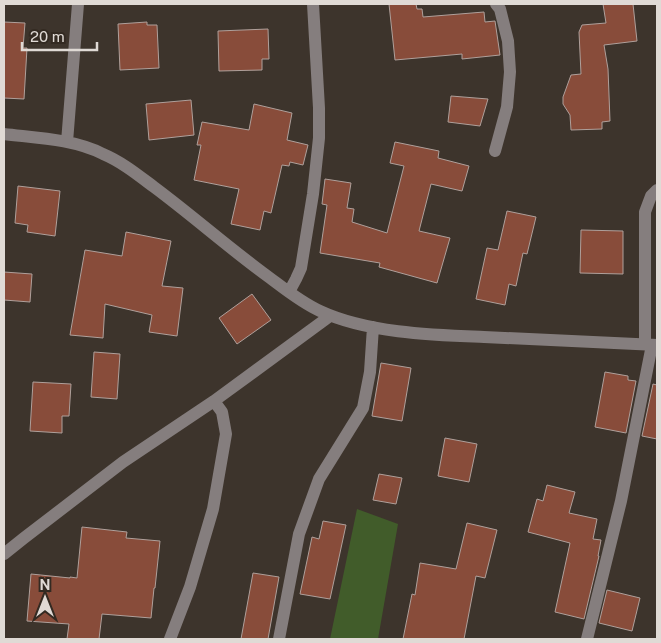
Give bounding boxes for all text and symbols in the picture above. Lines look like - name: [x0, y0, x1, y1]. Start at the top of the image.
- scale bar: [22, 20, 98, 52]
- text: 20 m: [30, 28, 65, 45]
- north arrow: [20, 573, 70, 623]
- text: N: [40, 577, 50, 593]

